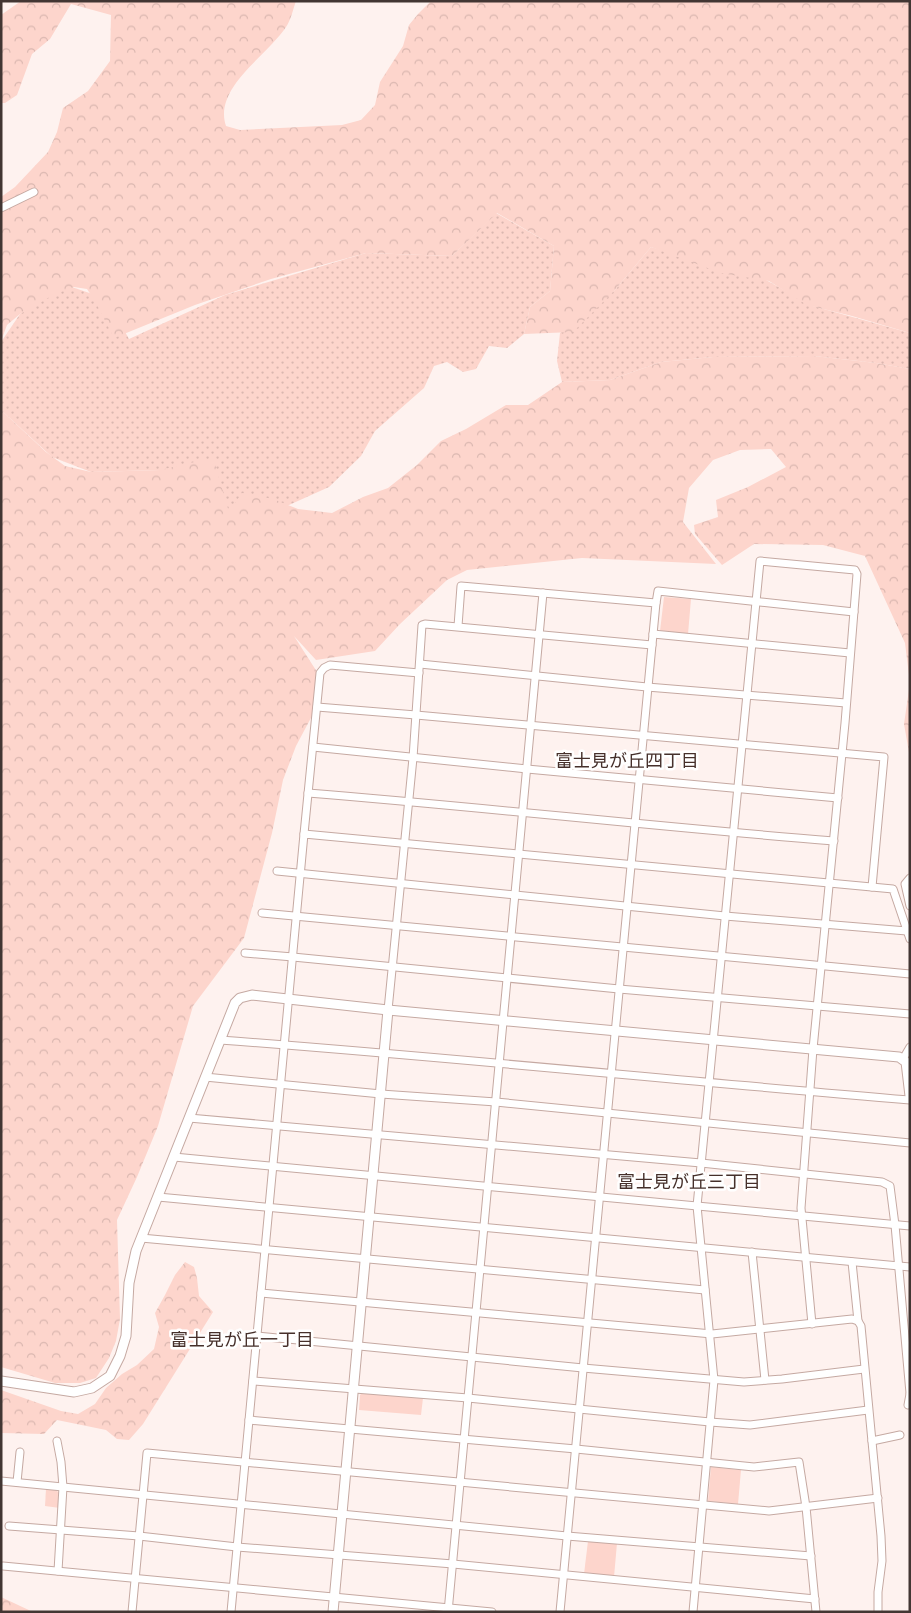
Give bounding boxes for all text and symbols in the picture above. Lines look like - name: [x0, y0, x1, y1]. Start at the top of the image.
- district label: 富士見が丘四丁目: [555, 749, 699, 771]
- district label: 富士見が丘三丁目: [617, 1170, 761, 1192]
- district label: 富士見が丘一丁目: [170, 1328, 314, 1350]

